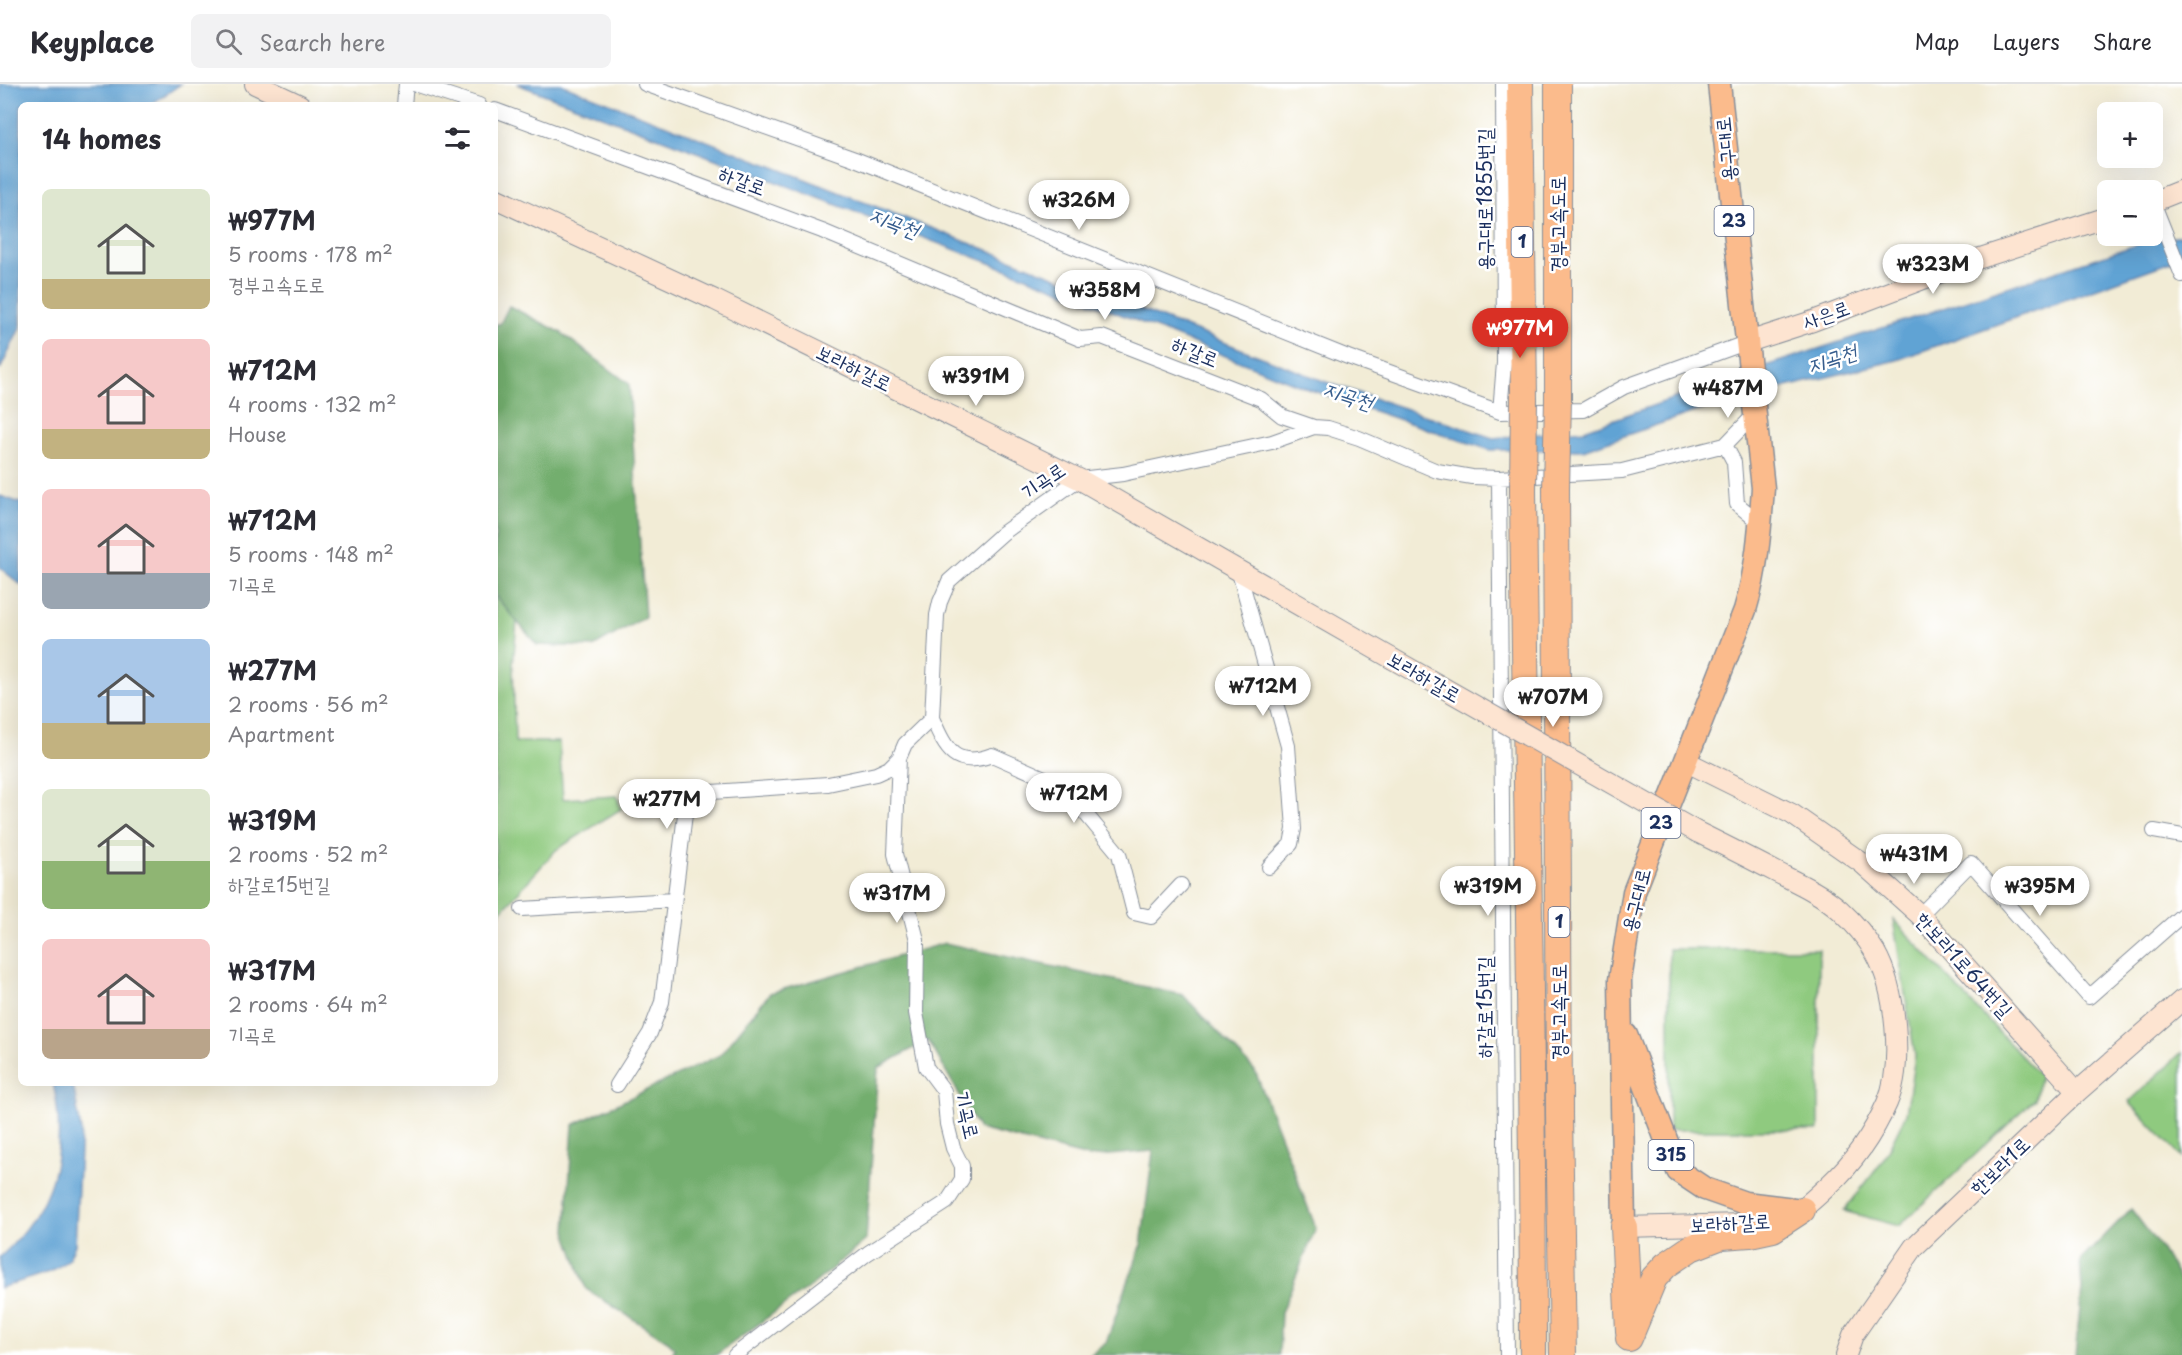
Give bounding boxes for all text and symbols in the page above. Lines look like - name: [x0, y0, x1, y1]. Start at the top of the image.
- search box: [191, 14, 611, 68]
- text: Keyplace: [30, 20, 155, 63]
- icon: search: [212, 25, 245, 58]
- text: Search here: [260, 25, 385, 58]
- text: Map: [1915, 25, 1959, 57]
- text: Layers: [1992, 25, 2060, 57]
- text: Share: [2093, 25, 2152, 57]
- map controls: [2097, 102, 2163, 246]
- button: +: [2097, 102, 2163, 168]
- street label: 용구대로: [1707, 116, 1743, 183]
- text: 14 homes: [42, 119, 161, 158]
- icon: filters: [441, 122, 474, 155]
- street label: 용구대로1855번길: [1469, 128, 1499, 270]
- street label: 하갈로: [715, 158, 770, 202]
- street label: 경부고속도로: [1542, 176, 1572, 272]
- pin: ₩326M: [1037, 180, 1121, 231]
- button: −: [2097, 180, 2163, 246]
- text: ₩326M: [1042, 184, 1116, 214]
- water label: 지곡천: [865, 197, 926, 246]
- text: ₩977M: [228, 200, 316, 239]
- road number: 23: [1714, 206, 1754, 236]
- icon: home: [90, 213, 162, 285]
- road number: 1: [1512, 227, 1532, 257]
- text: 5 rooms · 178 m²: [228, 239, 393, 269]
- pin: ₩323M: [1891, 244, 1975, 295]
- text: ₩323M: [1896, 248, 1970, 278]
- text: 경부고속도로: [228, 269, 325, 299]
- pin: ₩358M: [1063, 270, 1147, 321]
- text: ₩358M: [1069, 274, 1141, 304]
- street label: 사은로: [1798, 292, 1853, 336]
- pin: ₩977M: [1478, 308, 1562, 359]
- text: ₩977M: [1486, 312, 1554, 342]
- street label: 하갈로: [1167, 328, 1223, 374]
- water label: 지곡천: [1802, 333, 1862, 380]
- street label: 보라하갈로: [812, 336, 897, 398]
- text: ₩712M: [228, 350, 317, 389]
- pin: ₩391M: [934, 356, 1018, 407]
- text: ₩391M: [942, 360, 1010, 390]
- icon: home: [90, 363, 162, 435]
- pin: ₩487M: [1686, 368, 1770, 419]
- water label: 지곡천: [1320, 371, 1380, 418]
- text: ₩487M: [1693, 372, 1763, 402]
- text: 4 rooms · 132 m²: [228, 389, 397, 419]
- text: House: [228, 419, 287, 449]
- street label: 기곡로: [1014, 454, 1071, 506]
- text: ₩712M: [228, 500, 317, 539]
- icon: home: [90, 513, 162, 585]
- text: 5 rooms · 148 m²: [228, 539, 394, 569]
- text: 기곡로: [228, 569, 276, 599]
- street label: 보라하갈로: [1382, 643, 1467, 709]
- text: ₩277M: [228, 650, 317, 689]
- icon: home: [90, 663, 162, 735]
- pin: ₩712M: [1221, 666, 1305, 717]
- text: ₩712M: [1229, 670, 1297, 700]
- pin: ₩707M: [1511, 677, 1595, 728]
- text: ₩707M: [1518, 681, 1588, 711]
- text: 2 rooms · 56 m²: [228, 689, 389, 719]
- text: Apartment: [228, 719, 335, 749]
- pin: ₩712M: [1032, 773, 1116, 824]
- text: ₩712M: [1040, 777, 1108, 807]
- pin: ₩277M: [625, 779, 709, 830]
- text: ₩277M: [633, 783, 701, 813]
- text: ₩319M: [228, 800, 317, 839]
- road number: 23: [1642, 808, 1680, 838]
- icon: home: [90, 813, 162, 885]
- pin: ₩431M: [1872, 834, 1956, 885]
- text: ₩431M: [1880, 838, 1948, 868]
- text: 2 rooms · 52 m²: [228, 839, 388, 869]
- street label: 용구대로: [1613, 865, 1657, 935]
- pin: ₩319M: [1446, 866, 1530, 917]
- pin: ₩395M: [1998, 866, 2082, 917]
- text: 하갈로15번길: [228, 869, 330, 899]
- text: ₩319M: [1454, 870, 1522, 900]
- text: ₩395M: [2004, 870, 2076, 900]
- pin: ₩317M: [855, 873, 939, 924]
- text: ₩317M: [863, 877, 931, 907]
- street label: 한보라1로64번길: [1909, 905, 2020, 1024]
- road number: 1: [1548, 907, 1570, 937]
- text: ₩317M: [228, 950, 316, 989]
- street label: 하갈로15번길: [1469, 956, 1499, 1058]
- icon: home: [90, 963, 162, 1035]
- street label: 경부고속도로: [1543, 964, 1573, 1060]
- text: 2 rooms · 64 m²: [228, 989, 388, 1019]
- text: 기곡로: [228, 1019, 276, 1049]
- street label: 기곡로: [948, 1088, 988, 1142]
- street label: 한보라1로: [1963, 1129, 2036, 1202]
- road number: 315: [1648, 1140, 1694, 1170]
- street label: 보라하갈로: [1689, 1205, 1771, 1239]

